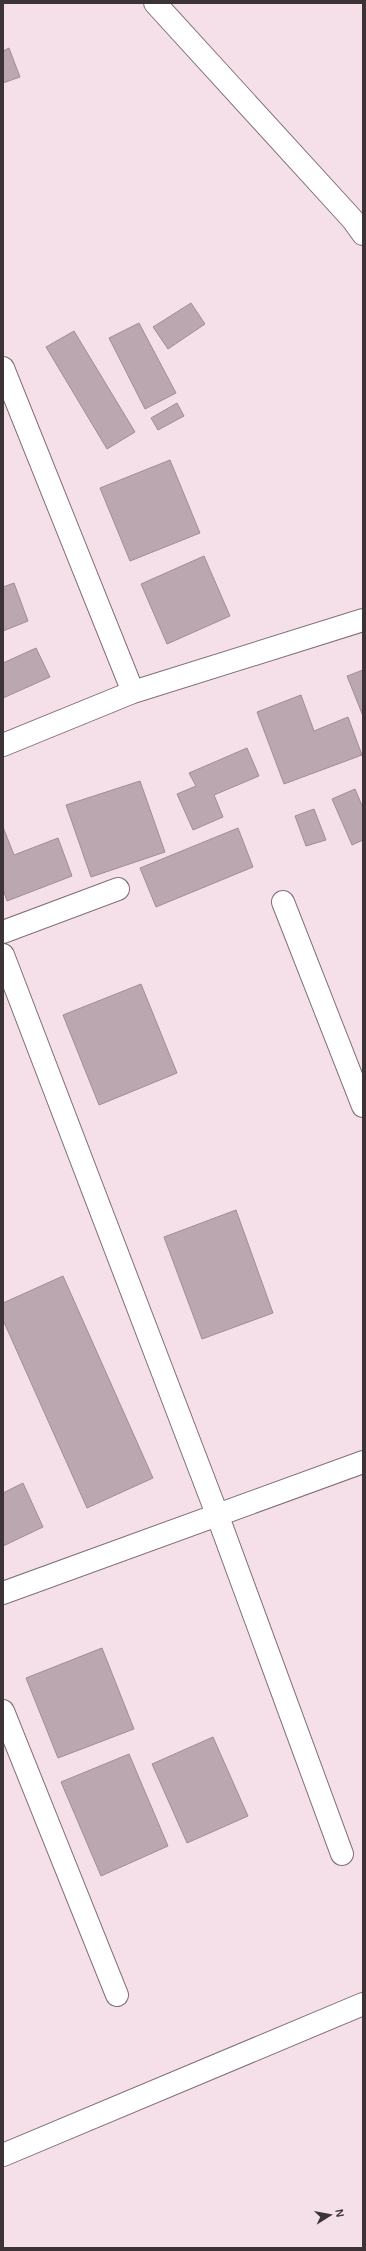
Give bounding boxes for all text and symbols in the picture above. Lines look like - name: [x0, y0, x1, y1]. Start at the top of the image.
- north arrow: [310, 2195, 350, 2235]
- text: N: [333, 2208, 346, 2218]

